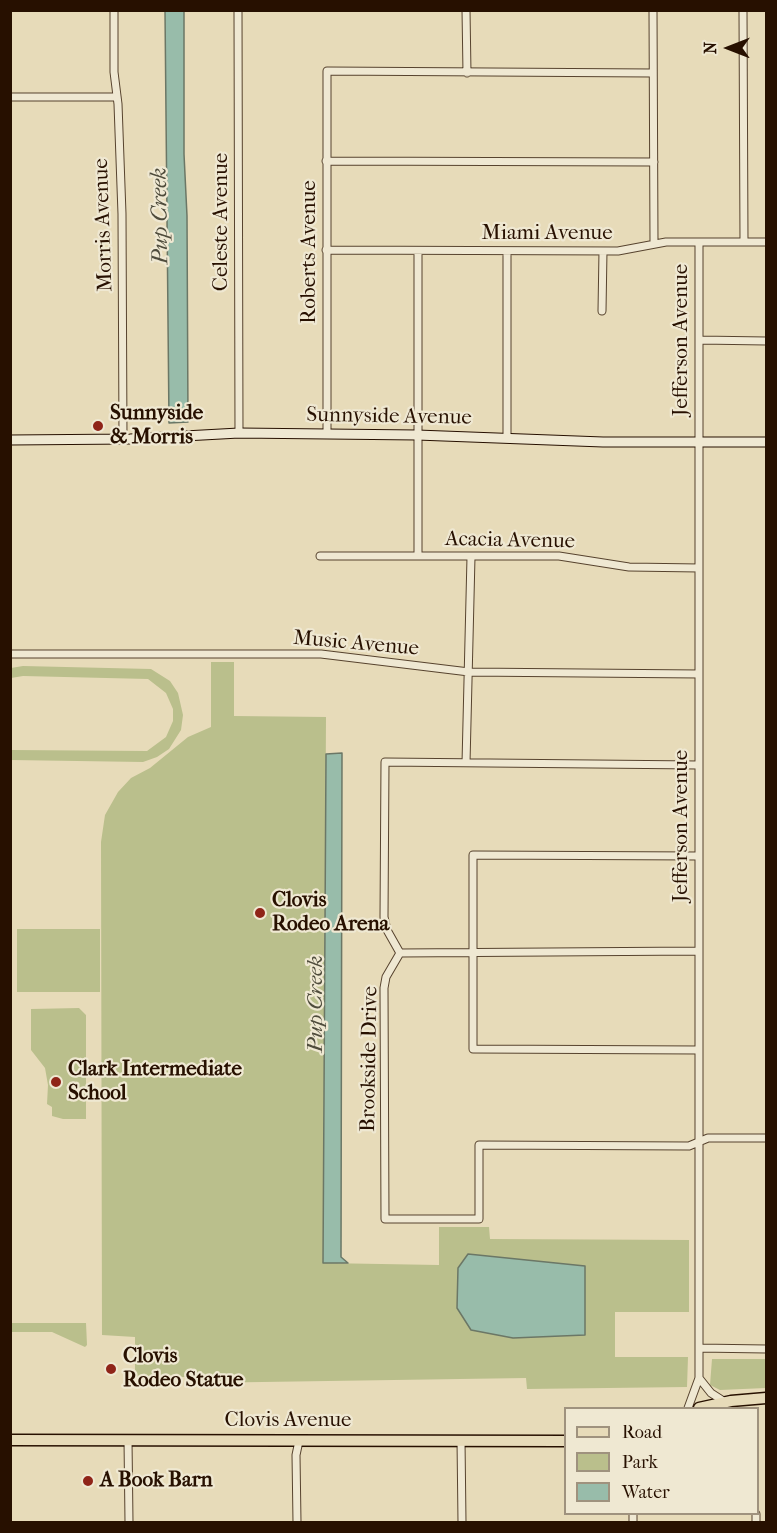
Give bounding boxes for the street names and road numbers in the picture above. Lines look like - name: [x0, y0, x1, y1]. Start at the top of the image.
- street label: Celeste Avenue: [209, 153, 235, 291]
- street label: Morris Avenue: [89, 158, 119, 292]
- street label: Roberts Avenue: [297, 180, 323, 324]
- street label: Miami Avenue: [481, 221, 613, 247]
- street label: Jefferson Avenue: [669, 264, 695, 416]
- street label: Sunnyside Avenue: [306, 403, 472, 431]
- street label: Acacia Avenue: [445, 527, 575, 555]
- street label: Music Avenue: [292, 626, 420, 662]
- street label: Jefferson Avenue: [669, 750, 695, 902]
- street label: Brookside Drive: [356, 986, 384, 1132]
- street label: Clovis Avenue: [225, 1408, 351, 1434]

